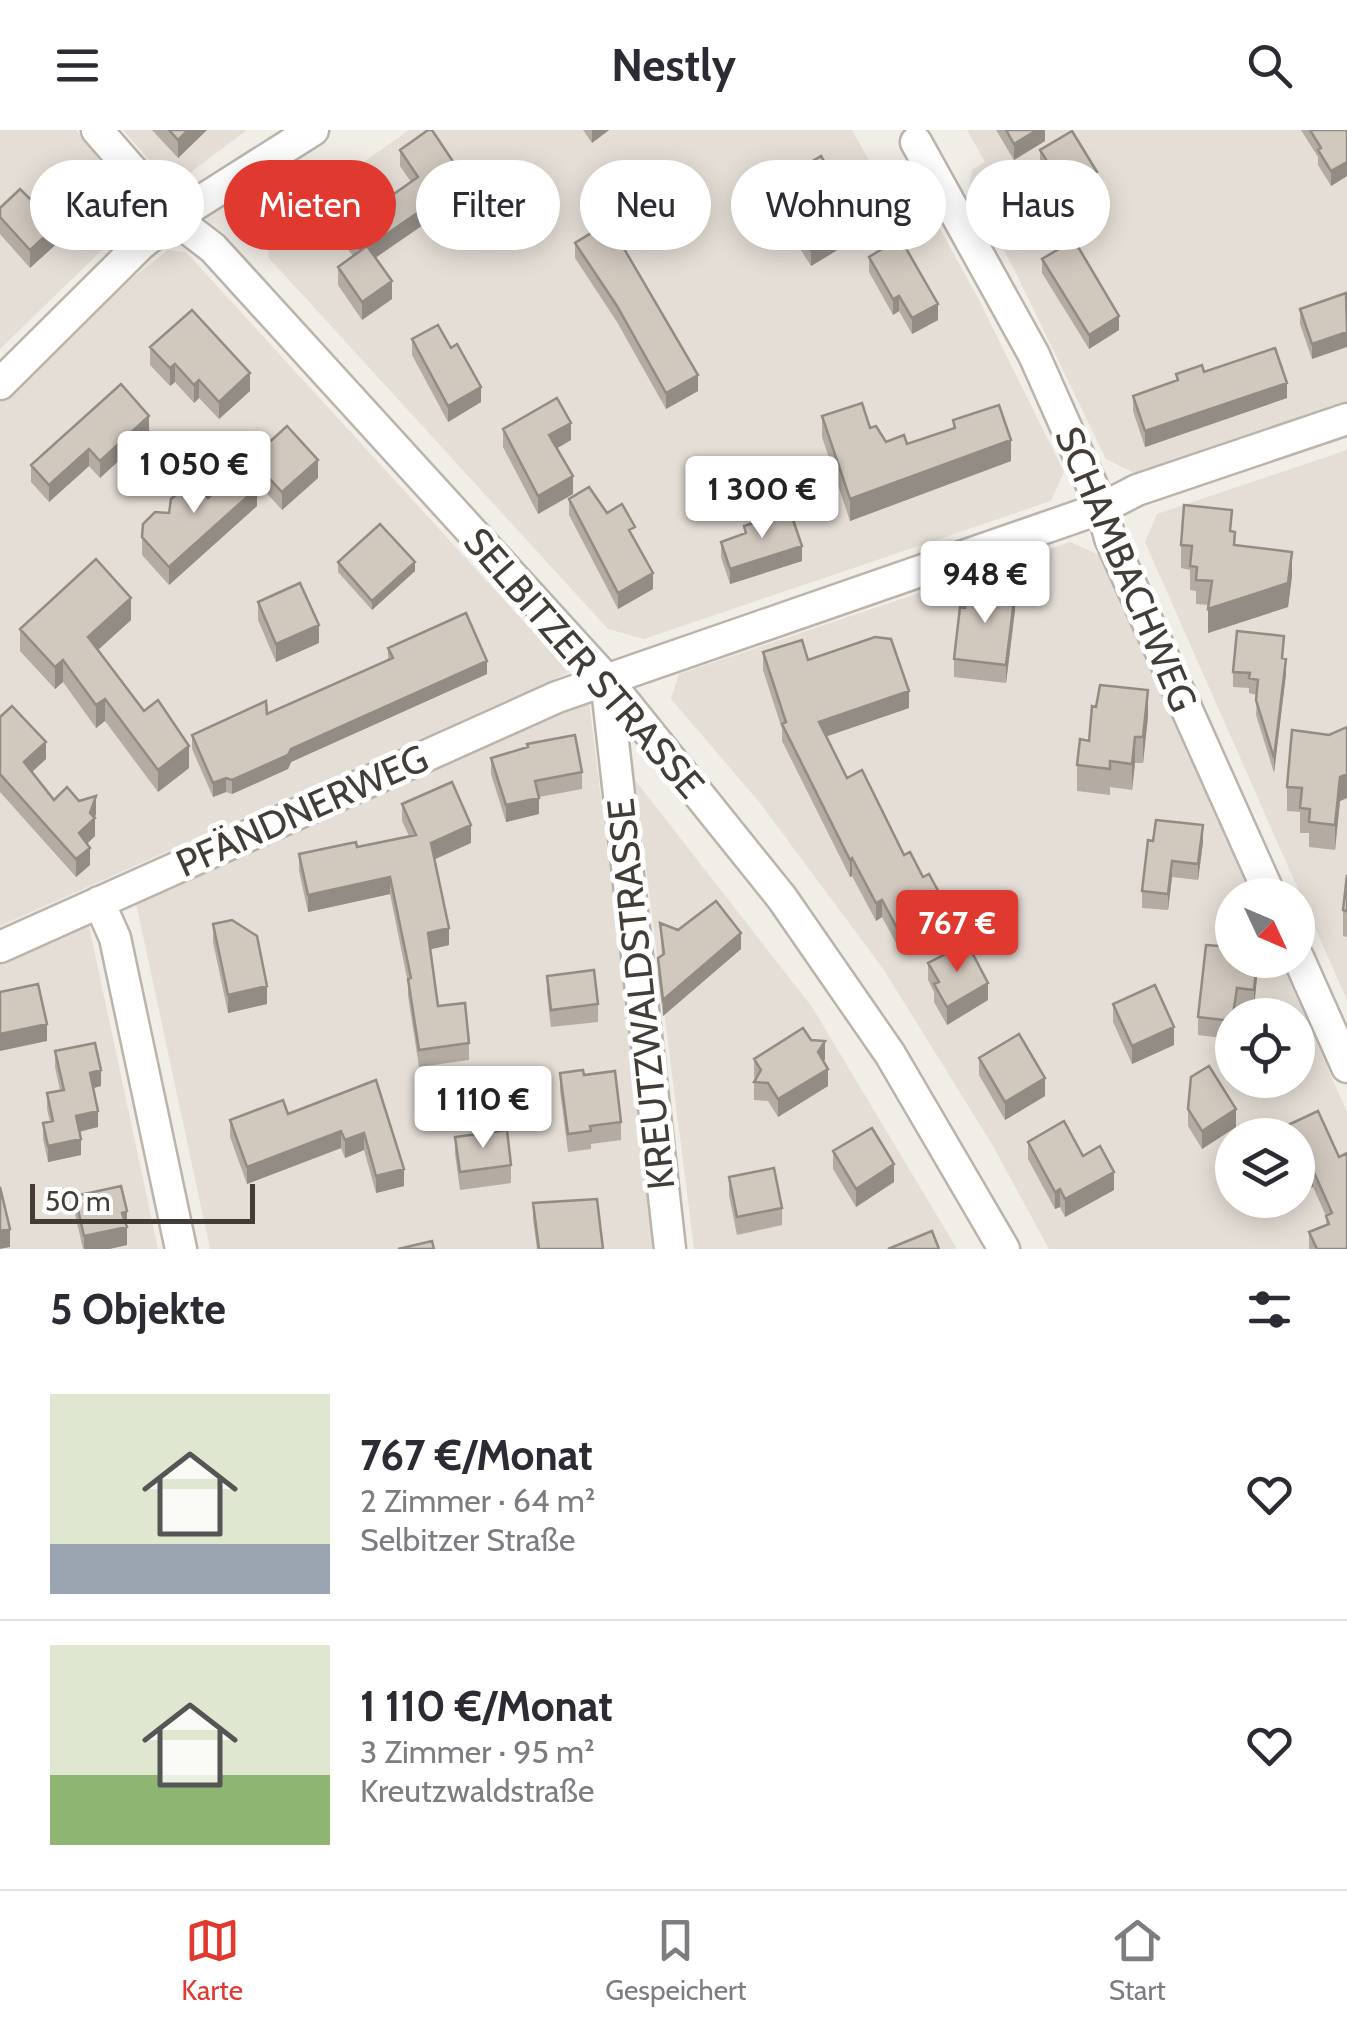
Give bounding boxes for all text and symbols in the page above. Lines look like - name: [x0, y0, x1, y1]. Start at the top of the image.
- icon: menu: [50, 38, 105, 93]
- text: Nestly: [611, 38, 736, 92]
- icon: search: [1242, 38, 1297, 93]
- chip: Kaufen: [30, 160, 204, 250]
- chip: Mieten: [224, 160, 396, 250]
- chip: Filter: [416, 160, 560, 250]
- chip: Neu: [580, 160, 711, 250]
- chip: Wohnung: [731, 160, 946, 250]
- chip: Haus: [966, 160, 1110, 250]
- street label: SCHAMBACHWEG: [1045, 419, 1208, 718]
- pin: 1 050 €: [102, 431, 286, 516]
- text: 1 050 €: [139, 444, 249, 483]
- pin: 1 300 €: [670, 456, 854, 541]
- text: 1 300 €: [707, 469, 817, 508]
- street label: SELBITZER STRASSE: [454, 518, 714, 807]
- pin: 948 €: [915, 541, 1055, 626]
- text: 948 €: [943, 554, 1027, 593]
- street label: PFÄNDNERWEG: [169, 734, 435, 887]
- street label: KREUTZWALDSTRASSE: [597, 796, 684, 1192]
- north arrow: [1215, 878, 1315, 978]
- map controls: [1215, 878, 1315, 1218]
- pin: 767 €: [887, 890, 1027, 975]
- text: 767 €: [918, 903, 996, 942]
- button: locate: [1215, 998, 1315, 1098]
- pin: 1 110 €: [391, 1066, 575, 1151]
- text: 1 110 €: [437, 1079, 529, 1118]
- button: layers: [1215, 1118, 1315, 1218]
- scale bar: [30, 1179, 255, 1224]
- text: 50 m: [45, 1184, 111, 1218]
- icon: filters: [1242, 1282, 1297, 1337]
- text: 5 Objekte: [50, 1283, 226, 1335]
- text: 767 €/Monat: [360, 1429, 593, 1481]
- icon: home: [130, 1434, 250, 1554]
- icon: heart: [1242, 1467, 1297, 1522]
- text: 2 Zimmer · 64 m²: [360, 1481, 595, 1520]
- text: Selbitzer Straße: [360, 1520, 575, 1559]
- text: 1 110 €/Monat: [360, 1680, 613, 1732]
- icon: home: [130, 1685, 250, 1805]
- icon: heart: [1242, 1718, 1297, 1773]
- text: 3 Zimmer · 95 m²: [360, 1732, 595, 1771]
- text: Kreutzwaldstraße: [360, 1771, 594, 1810]
- tab: Karte: [181, 1913, 243, 2007]
- tab: Gespeichert: [605, 1913, 746, 2007]
- tab: Start: [1109, 1913, 1166, 2007]

